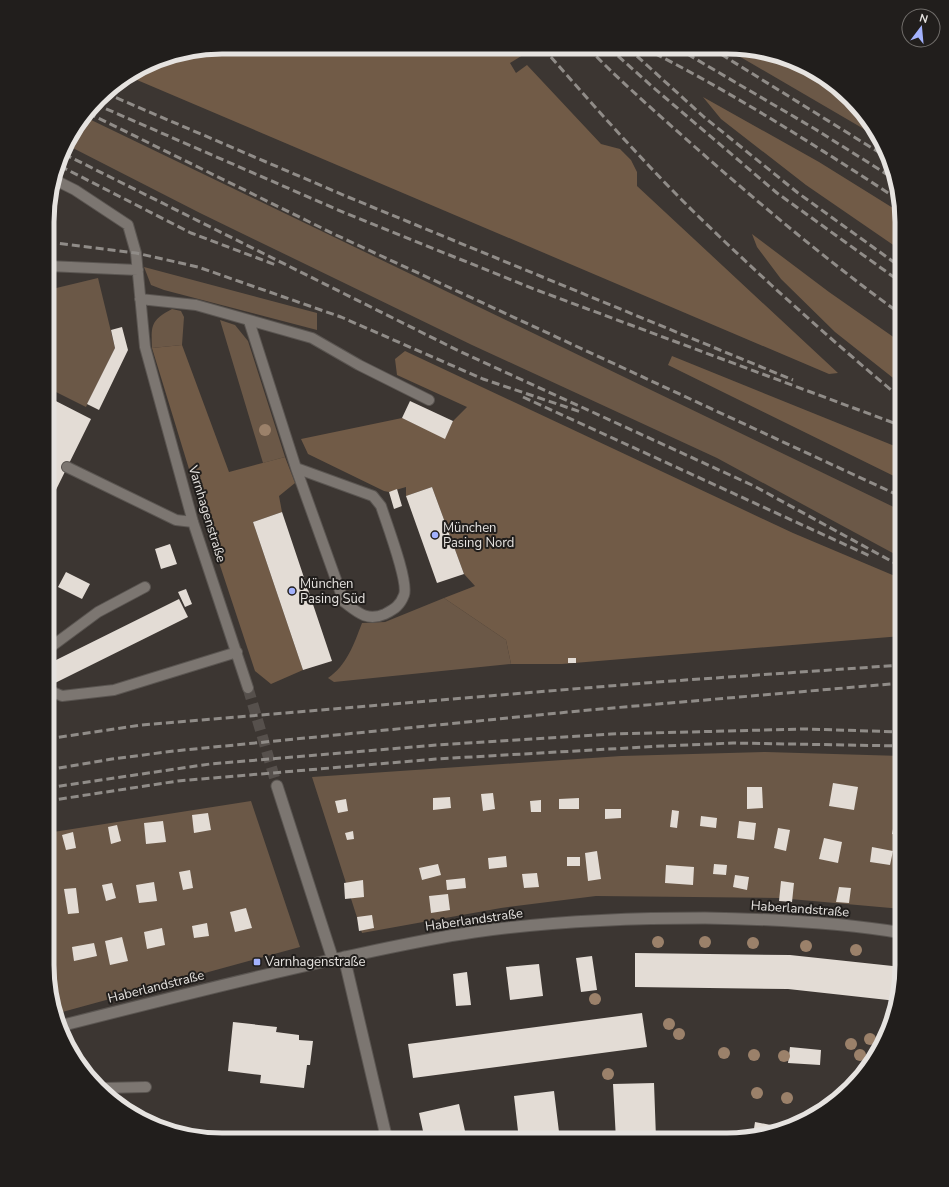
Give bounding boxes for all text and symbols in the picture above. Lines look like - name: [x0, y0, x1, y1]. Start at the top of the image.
- north arrow: [901, 8, 941, 48]
- text: N: [918, 11, 930, 27]
- street label: Varnhagenstraße: [183, 462, 230, 565]
- place label: München Pasing Nord: [443, 519, 514, 552]
- marker: München Pasing Nord: [430, 530, 440, 540]
- place label: München Pasing Süd: [300, 575, 365, 608]
- marker: München Pasing Süd: [287, 586, 297, 596]
- street label: Haberlandstraße: [750, 897, 850, 921]
- street label: Haberlandstraße: [424, 904, 524, 936]
- place label: Varnhagenstraße: [264, 953, 366, 971]
- marker: Varnhagenstraße: [252, 957, 262, 967]
- street label: Haberlandstraße: [106, 966, 206, 1008]

